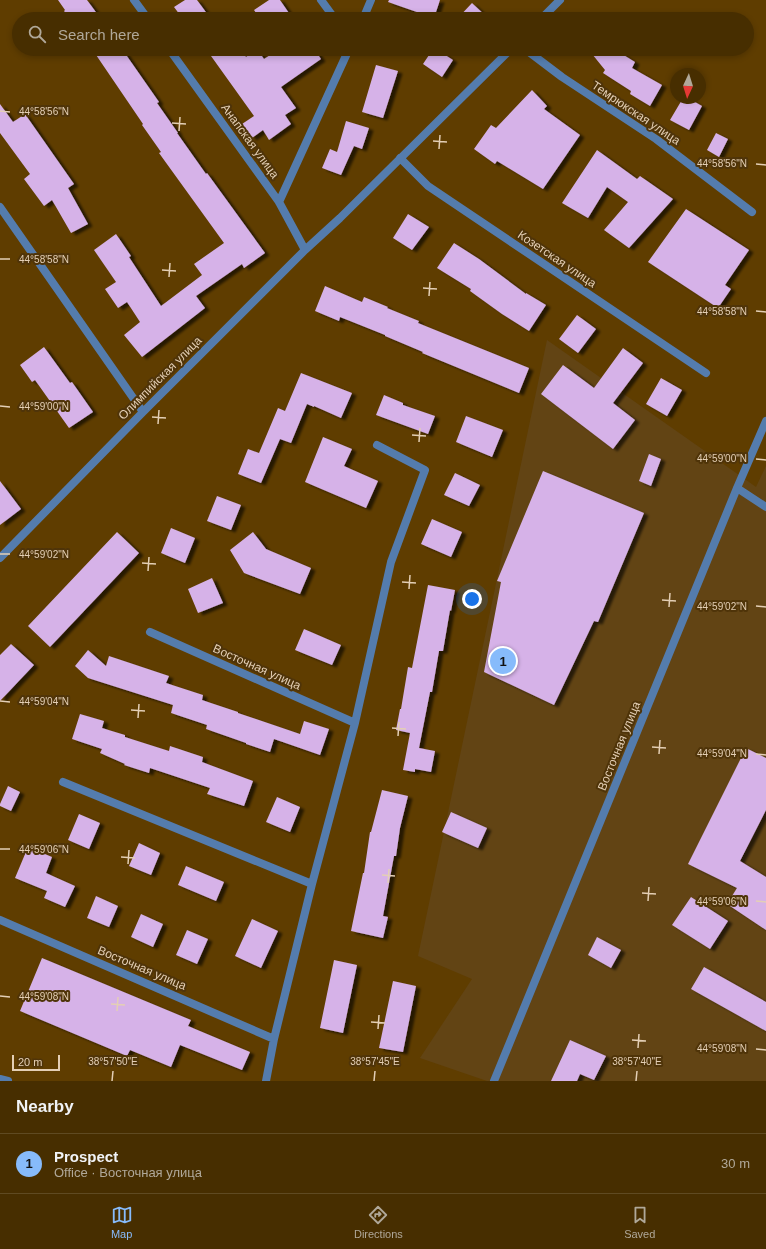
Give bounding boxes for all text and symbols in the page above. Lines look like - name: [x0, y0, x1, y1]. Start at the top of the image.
- search box: [12, 12, 754, 56]
- icon: search: [26, 23, 48, 45]
- text: Search here: [58, 26, 140, 43]
- north arrow: [670, 68, 706, 104]
- street label: Темрюкская улица: [589, 78, 683, 148]
- street label: Анапская улица: [218, 101, 282, 181]
- text: 44°58'56"N: [19, 106, 69, 117]
- text: 44°58'56"N: [697, 158, 747, 169]
- street label: Козетская улица: [515, 228, 599, 291]
- text: 44°58'58"N: [19, 254, 69, 265]
- text: 44°58'58"N: [697, 306, 747, 317]
- street label: Олимпийская улица: [115, 333, 205, 423]
- text: 44°59'00"N: [19, 401, 69, 412]
- text: 44°59'00"N: [697, 453, 747, 464]
- text: 44°59'02"N: [19, 549, 69, 560]
- your location: [462, 589, 482, 609]
- text: 44°59'02"N: [697, 601, 747, 612]
- street label: Восточная улица: [211, 641, 303, 693]
- pin: 1: [490, 646, 516, 676]
- text: 44°59'04"N: [19, 696, 69, 707]
- street label: Восточная улица: [595, 699, 643, 793]
- text: 44°59'04"N: [697, 748, 747, 759]
- text: 44°59'06"N: [19, 844, 69, 855]
- text: 44°59'06"N: [697, 896, 747, 907]
- street label: Восточная улица: [96, 943, 189, 993]
- text: 44°59'08"N: [19, 991, 69, 1002]
- text: 44°59'08"N: [697, 1043, 747, 1054]
- scale bar: [12, 1053, 60, 1072]
- text: 20 m: [18, 1056, 42, 1068]
- text: 38°57'50"E: [88, 1056, 138, 1067]
- text: 38°57'45"E: [350, 1056, 400, 1067]
- text: 38°57'40"E: [612, 1056, 662, 1067]
- text: Nearby: [16, 1097, 74, 1116]
- text: Prospect: [54, 1148, 118, 1165]
- text: 1: [25, 1156, 33, 1171]
- text: 30 m: [721, 1156, 750, 1171]
- text: Office · Восточная улица: [54, 1165, 202, 1180]
- tab: Map: [111, 1204, 133, 1240]
- tab: Directions: [354, 1204, 403, 1240]
- tab: Saved: [624, 1204, 655, 1240]

